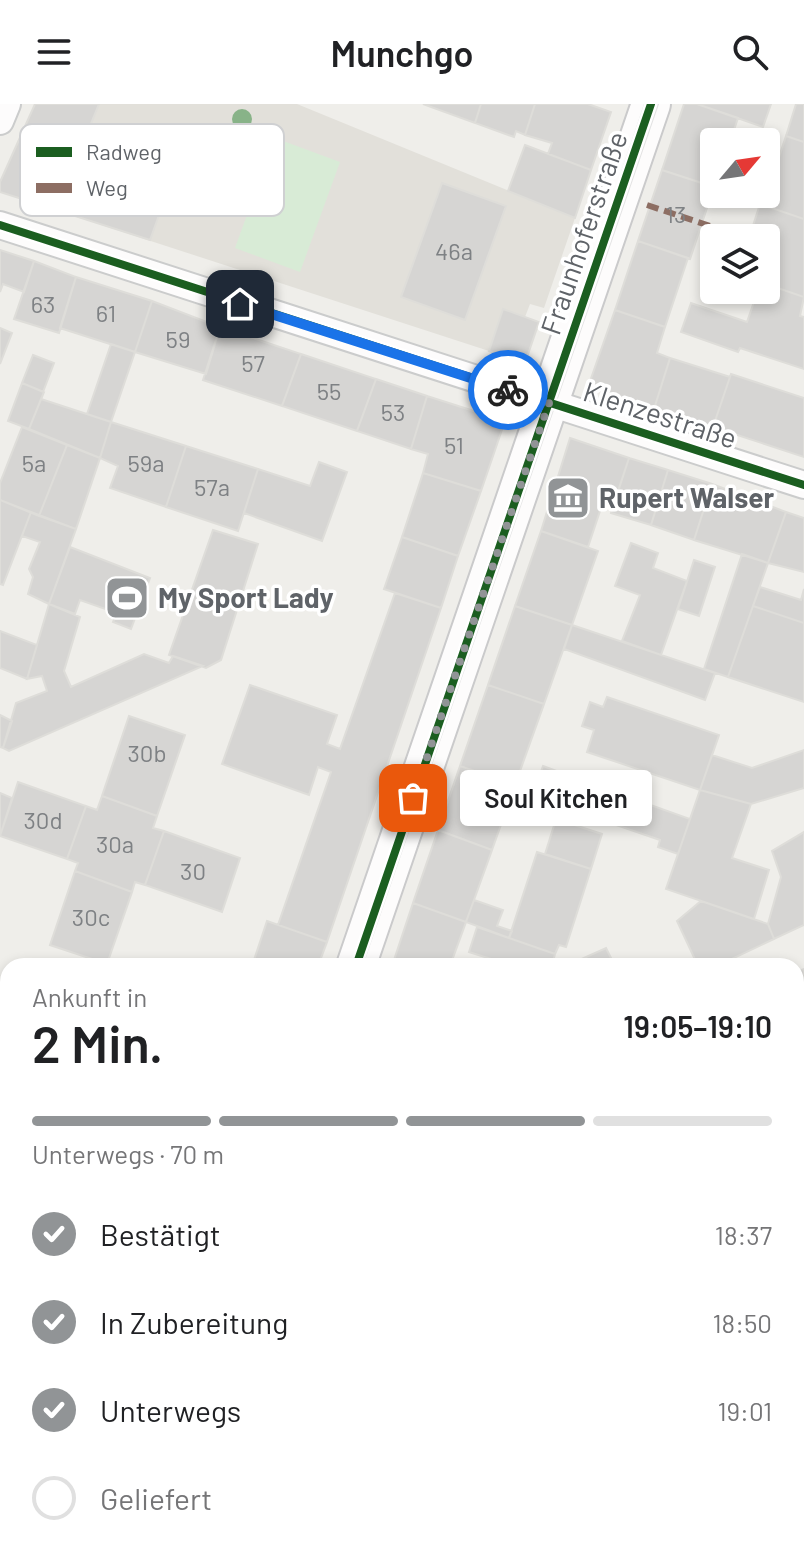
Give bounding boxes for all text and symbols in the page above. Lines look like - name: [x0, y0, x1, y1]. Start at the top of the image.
- icon: menu: [32, 30, 76, 74]
- icon: search: [728, 30, 772, 74]
- text: Munchgo: [330, 31, 474, 74]
- legend: [20, 124, 284, 216]
- street label: Fraunhoferstraße: [532, 127, 634, 339]
- north arrow: [700, 128, 780, 208]
- map controls: [700, 128, 780, 304]
- text: Radweg: [86, 138, 162, 164]
- text: Weg: [86, 174, 128, 200]
- house number: 13: [666, 199, 686, 228]
- button: layers: [700, 224, 780, 304]
- house number: 46a: [435, 236, 473, 265]
- pin: [206, 270, 274, 338]
- icon: home: [218, 282, 262, 326]
- house number: 63: [31, 289, 55, 318]
- house number: 61: [96, 298, 116, 327]
- house number: 59: [166, 324, 190, 353]
- house number: 57: [241, 348, 265, 377]
- courier: [468, 350, 548, 430]
- icon: bike: [486, 368, 530, 412]
- street label: Klenzestraße: [579, 373, 741, 455]
- house number: 55: [317, 376, 341, 405]
- house number: 53: [381, 397, 405, 426]
- house number: 51: [444, 430, 464, 459]
- house number: 5a: [22, 448, 46, 477]
- house number: 59a: [127, 448, 165, 477]
- house number: 57a: [194, 472, 230, 501]
- museum icon: Rupert Walser: [544, 474, 592, 522]
- place label: Rupert Walser: [599, 480, 775, 514]
- sports icon: My Sport Lady: [103, 574, 151, 622]
- place label: My Sport Lady: [158, 580, 334, 614]
- house number: 30b: [127, 738, 167, 767]
- pin: [379, 764, 447, 832]
- callout: Soul Kitchen: [461, 770, 653, 826]
- icon: bag: [391, 776, 435, 820]
- text: Soul Kitchen: [484, 782, 628, 813]
- house number: 30d: [23, 805, 63, 834]
- house number: 30a: [96, 829, 134, 858]
- house number: 30: [180, 856, 206, 885]
- house number: 30c: [72, 902, 110, 931]
- text: Ankunft in: [32, 981, 147, 1012]
- text: 19:05–19:10: [623, 1008, 772, 1044]
- text: 2 Min.: [32, 1011, 163, 1073]
- text: Unterwegs · 70 m: [32, 1138, 224, 1169]
- icon: check: [32, 1212, 76, 1256]
- text: Bestätigt: [100, 1216, 221, 1252]
- text: 18:37: [715, 1219, 772, 1250]
- icon: check: [32, 1300, 76, 1344]
- text: In Zubereitung: [100, 1304, 288, 1340]
- text: 18:50: [712, 1307, 772, 1338]
- icon: check: [32, 1388, 76, 1432]
- text: Unterwegs: [100, 1392, 241, 1428]
- text: 19:01: [717, 1395, 772, 1426]
- text: Geliefert: [100, 1480, 212, 1516]

